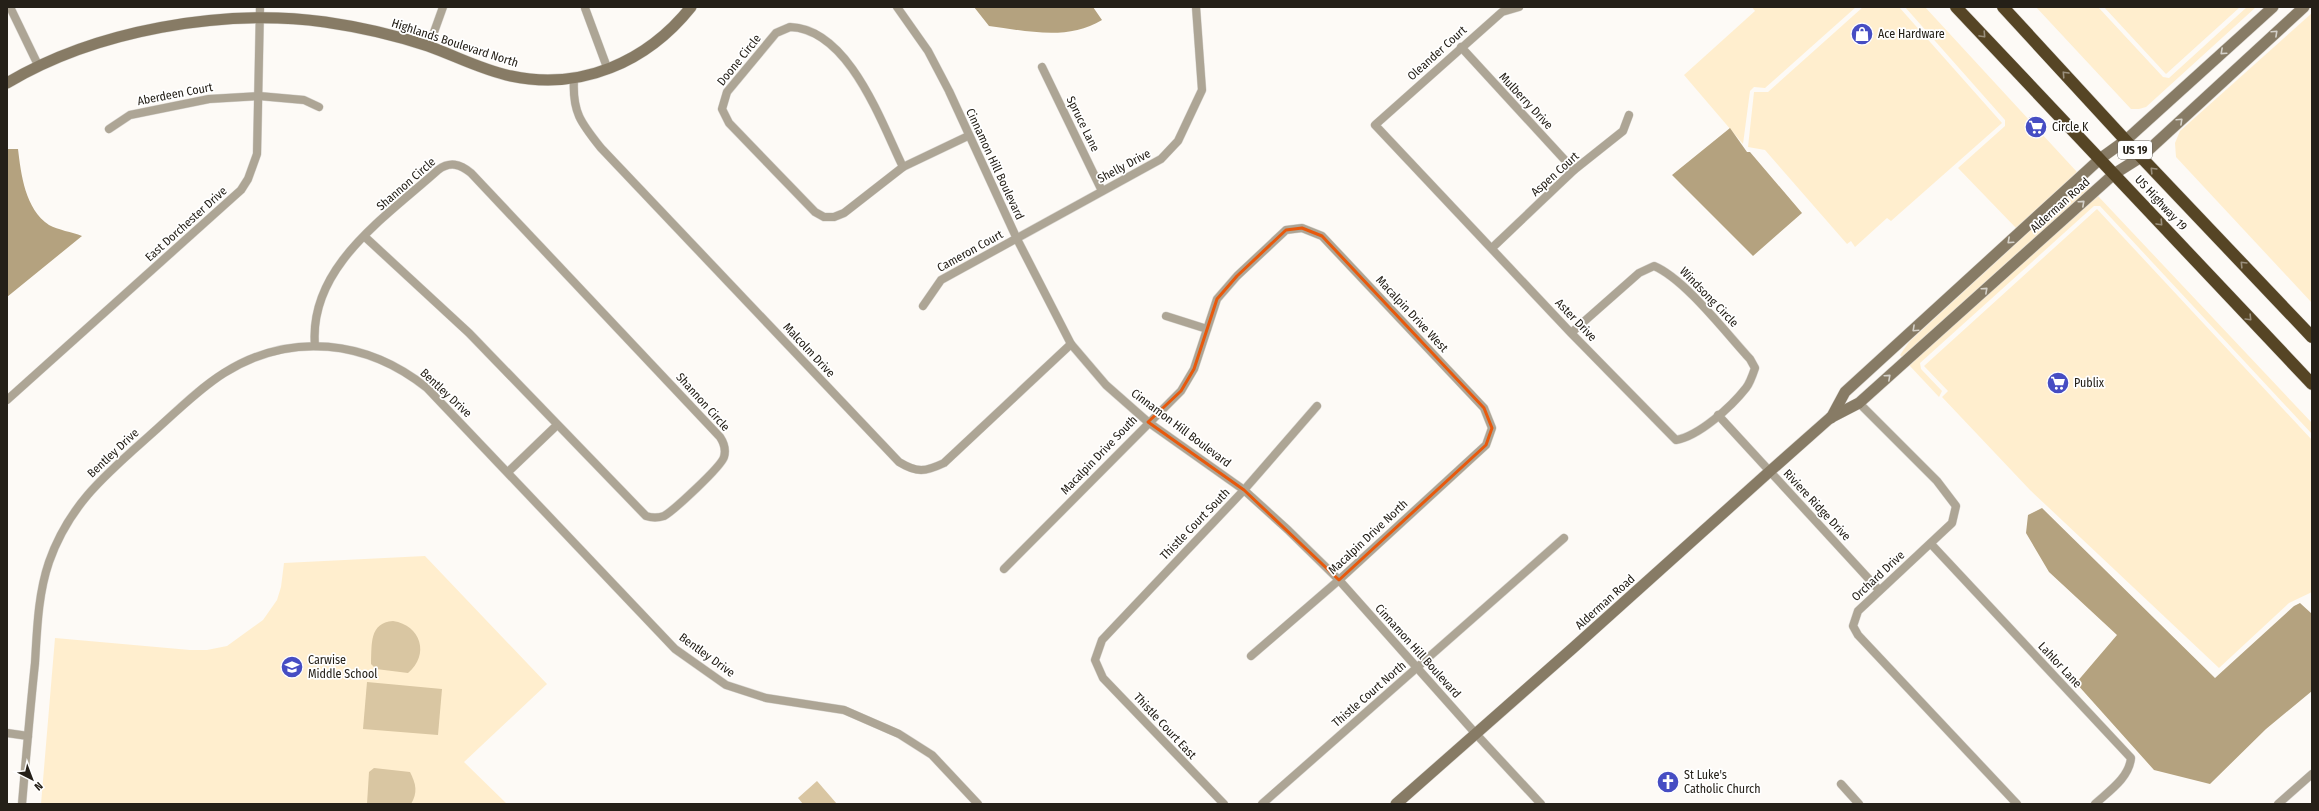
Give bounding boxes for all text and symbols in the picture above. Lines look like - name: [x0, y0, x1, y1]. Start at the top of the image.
- street label: Highlands Boulevard North: [390, 16, 520, 70]
- shop icon: Ace Hardware: [1849, 21, 1875, 47]
- street label: Oleander Court: [1405, 23, 1469, 83]
- place label: Ace Hardware: [1878, 27, 1945, 41]
- one-way arrow: [1978, 30, 1986, 38]
- one-way arrow: [2271, 31, 2278, 38]
- street label: Doone Circle: [714, 32, 764, 88]
- one-way arrow: [2221, 47, 2228, 54]
- street label: Mulberry Drive: [1496, 70, 1556, 132]
- one-way arrow: [2062, 71, 2070, 79]
- street label: Aberdeen Court: [136, 80, 214, 108]
- street label: Spruce Lane: [1064, 94, 1102, 154]
- street label: Cinnamon Hill Boulevard: [963, 106, 1027, 222]
- supermarket icon: Circle K: [2023, 114, 2049, 140]
- one-way arrow: [2175, 118, 2183, 125]
- place label: Circle K: [2052, 120, 2089, 134]
- road number: US 19: [2118, 141, 2152, 159]
- street label: Shelly Drive: [1095, 146, 1153, 186]
- street label: Aspen Court: [1528, 149, 1582, 199]
- street label: Shannon Circle: [374, 155, 438, 213]
- one-way arrow: [2150, 167, 2158, 175]
- street label: US Highway 19: [2132, 173, 2190, 234]
- street label: Alderman Road: [2027, 175, 2093, 235]
- street label: East Dorchester Drive: [142, 184, 230, 264]
- one-way arrow: [2077, 200, 2085, 208]
- one-way arrow: [2155, 218, 2163, 226]
- street label: Cameron Court: [935, 227, 1005, 275]
- one-way arrow: [2007, 236, 2015, 243]
- one-way arrow: [2240, 261, 2248, 269]
- street label: Windsong Circle: [1677, 264, 1741, 330]
- street label: Macalpin Drive West: [1373, 273, 1451, 355]
- one-way arrow: [1980, 287, 1988, 295]
- street label: Aster Drive: [1552, 296, 1600, 344]
- one-way arrow: [2244, 313, 2252, 321]
- street label: Malcolm Drive: [780, 320, 838, 380]
- one-way arrow: [1912, 324, 1920, 332]
- street label: Bentley Drive: [417, 366, 475, 420]
- street label: Shannon Circle: [673, 370, 733, 434]
- supermarket icon: Publix: [2045, 370, 2071, 396]
- one-way arrow: [1884, 374, 1891, 381]
- place label: Publix: [2074, 376, 2105, 390]
- street label: Cinnamon Hill Boulevard: [1128, 386, 1234, 470]
- street label: Macalpin Drive South: [1058, 413, 1140, 497]
- street label: Bentley Drive: [84, 426, 142, 480]
- street label: Riviere Ridge Drive: [1780, 467, 1854, 543]
- street label: Thistle Court South: [1157, 485, 1233, 563]
- street label: Macalpin Drive North: [1325, 497, 1411, 577]
- street label: Orchard Drive: [1849, 548, 1907, 604]
- street label: Alderman Road: [1572, 572, 1638, 632]
- street label: Cinnamon Hill Boulevard: [1372, 601, 1464, 701]
- street label: Bentley Drive: [677, 630, 738, 680]
- street label: Lahlor Lane: [2035, 639, 2085, 691]
- place label: Carwise Middle School: [308, 653, 377, 681]
- school or university icon: Carwise Middle School: [279, 654, 305, 680]
- street label: Thistle Court North: [1329, 658, 1409, 730]
- street label: Thistle Court East: [1131, 690, 1199, 762]
- north arrow: [12, 759, 52, 799]
- place label: St Luke's Catholic Church: [1684, 768, 1760, 796]
- church icon: St Luke's Catholic Church: [1655, 769, 1681, 795]
- text: N: [32, 779, 45, 793]

